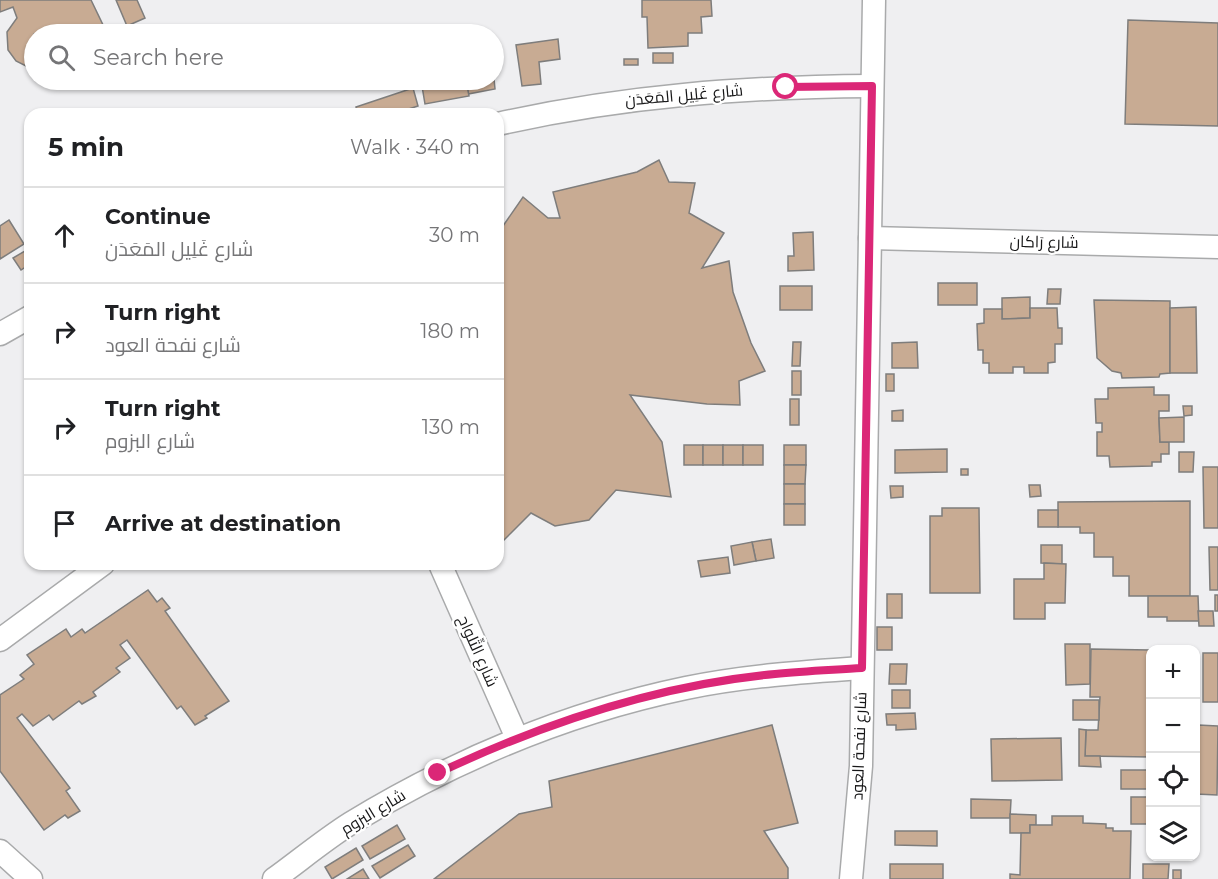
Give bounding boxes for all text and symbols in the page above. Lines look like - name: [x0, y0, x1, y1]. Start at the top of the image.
- search box: [24, 24, 504, 90]
- icon: search: [45, 41, 78, 74]
- text: Search here: [93, 44, 224, 71]
- route start: [772, 73, 798, 99]
- street label: شارع غَلِيل المَعَدَن: [624, 80, 744, 112]
- text: 5 min: [48, 131, 124, 163]
- text: Walk · 340 m: [350, 135, 480, 159]
- text: Continue: [105, 203, 211, 230]
- icon: ahead: [48, 219, 81, 252]
- text: 30 m: [429, 223, 480, 247]
- street label: شارع رَاكان: [1009, 232, 1079, 254]
- text: شارع غَلِيل المَعَدَن: [105, 237, 253, 261]
- text: Turn right: [105, 299, 220, 326]
- icon: right: [48, 315, 81, 348]
- text: 180 m: [420, 319, 480, 343]
- text: شارع نفحة العود: [105, 333, 241, 357]
- text: Turn right: [105, 395, 220, 422]
- icon: right: [48, 411, 81, 444]
- text: 130 m: [422, 415, 480, 439]
- text: شارع البزوم: [105, 429, 195, 453]
- icon: arrive: [48, 507, 81, 540]
- text: Arrive at destination: [105, 510, 341, 537]
- street label: شارع التِّلواح: [452, 612, 504, 691]
- map controls: [1146, 645, 1200, 861]
- button: +: [1146, 645, 1200, 699]
- street label: شارع نفحة العود: [848, 691, 872, 801]
- button: −: [1146, 699, 1200, 753]
- button: locate: [1146, 753, 1200, 807]
- route end: [424, 759, 450, 785]
- street label: شارع البزوم: [337, 785, 410, 840]
- button: layers: [1146, 807, 1200, 861]

